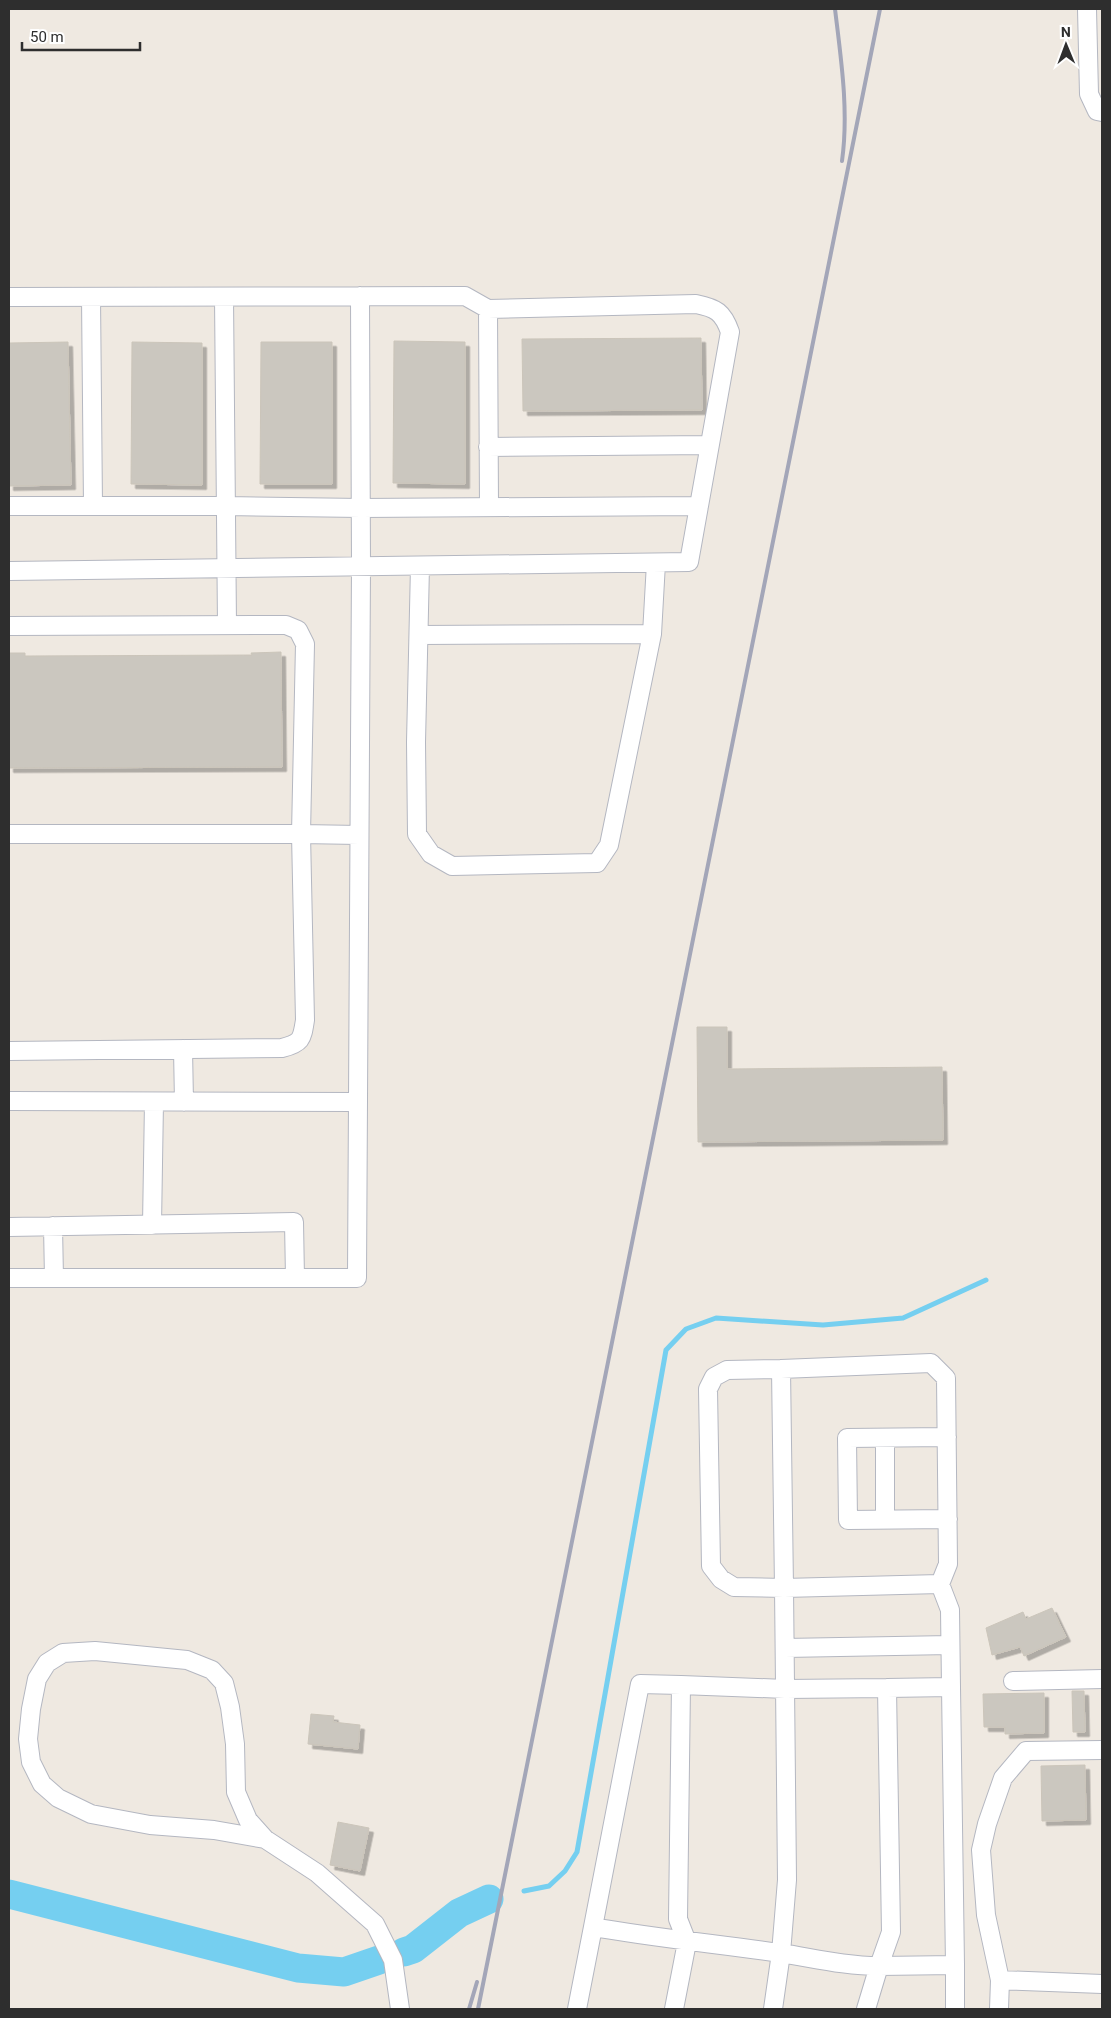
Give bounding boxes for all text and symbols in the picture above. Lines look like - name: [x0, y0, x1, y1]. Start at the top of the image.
- scale bar: [22, 20, 140, 52]
- north arrow: [1041, 20, 1091, 70]
- text: N: [1061, 24, 1071, 40]
- text: 50 m: [30, 28, 64, 46]

